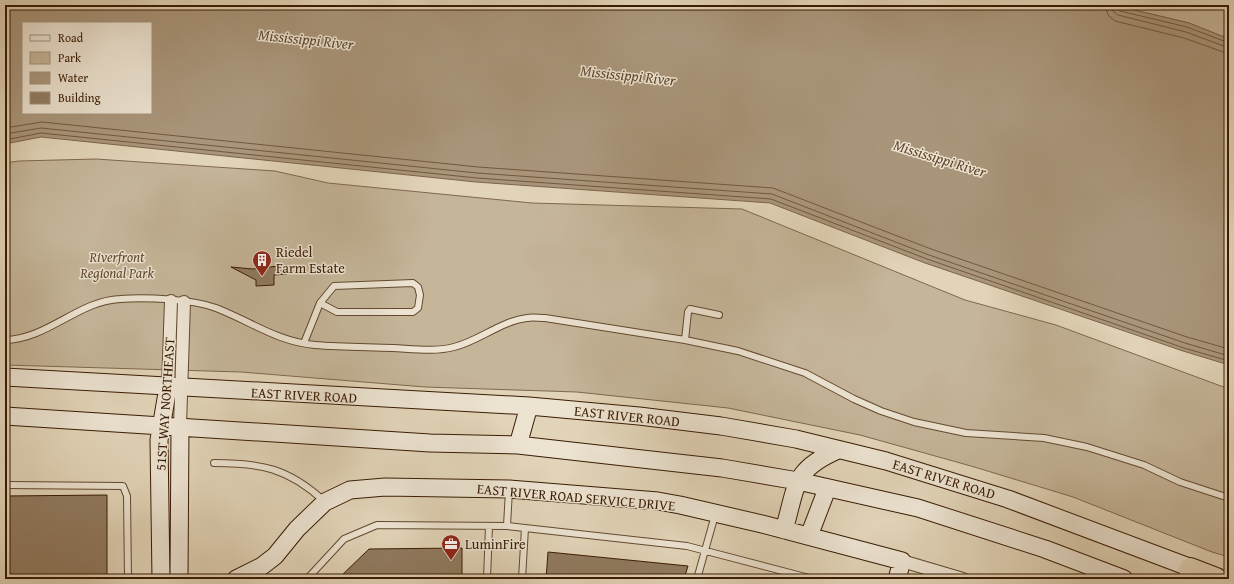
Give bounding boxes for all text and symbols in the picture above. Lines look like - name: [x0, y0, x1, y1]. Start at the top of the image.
- legend: [22, 22, 152, 114]
- water label: Mississippi River: [257, 24, 355, 54]
- text: Road: [58, 29, 84, 46]
- text: Park: [58, 49, 82, 66]
- water label: Mississippi River: [579, 60, 677, 90]
- text: Water: [58, 69, 88, 86]
- text: Building: [58, 89, 101, 106]
- water label: Mississippi River: [891, 134, 989, 182]
- place label: Riedel Farm Estate: [276, 242, 345, 278]
- park label: Riverfront Regional Park: [79, 247, 154, 283]
- building icon: Riedel Farm Estate: [251, 249, 273, 277]
- street label: 51ST WAY NORTHEAST: [150, 336, 180, 471]
- street label: EAST RIVER ROAD: [250, 382, 358, 408]
- street label: EAST RIVER ROAD: [573, 401, 681, 431]
- street label: EAST RIVER ROAD: [890, 454, 998, 504]
- street label: EAST RIVER ROAD SERVICE DRIVE: [476, 478, 676, 516]
- office icon: LuminFire: [440, 533, 462, 561]
- place label: LuminFire: [465, 534, 526, 554]

